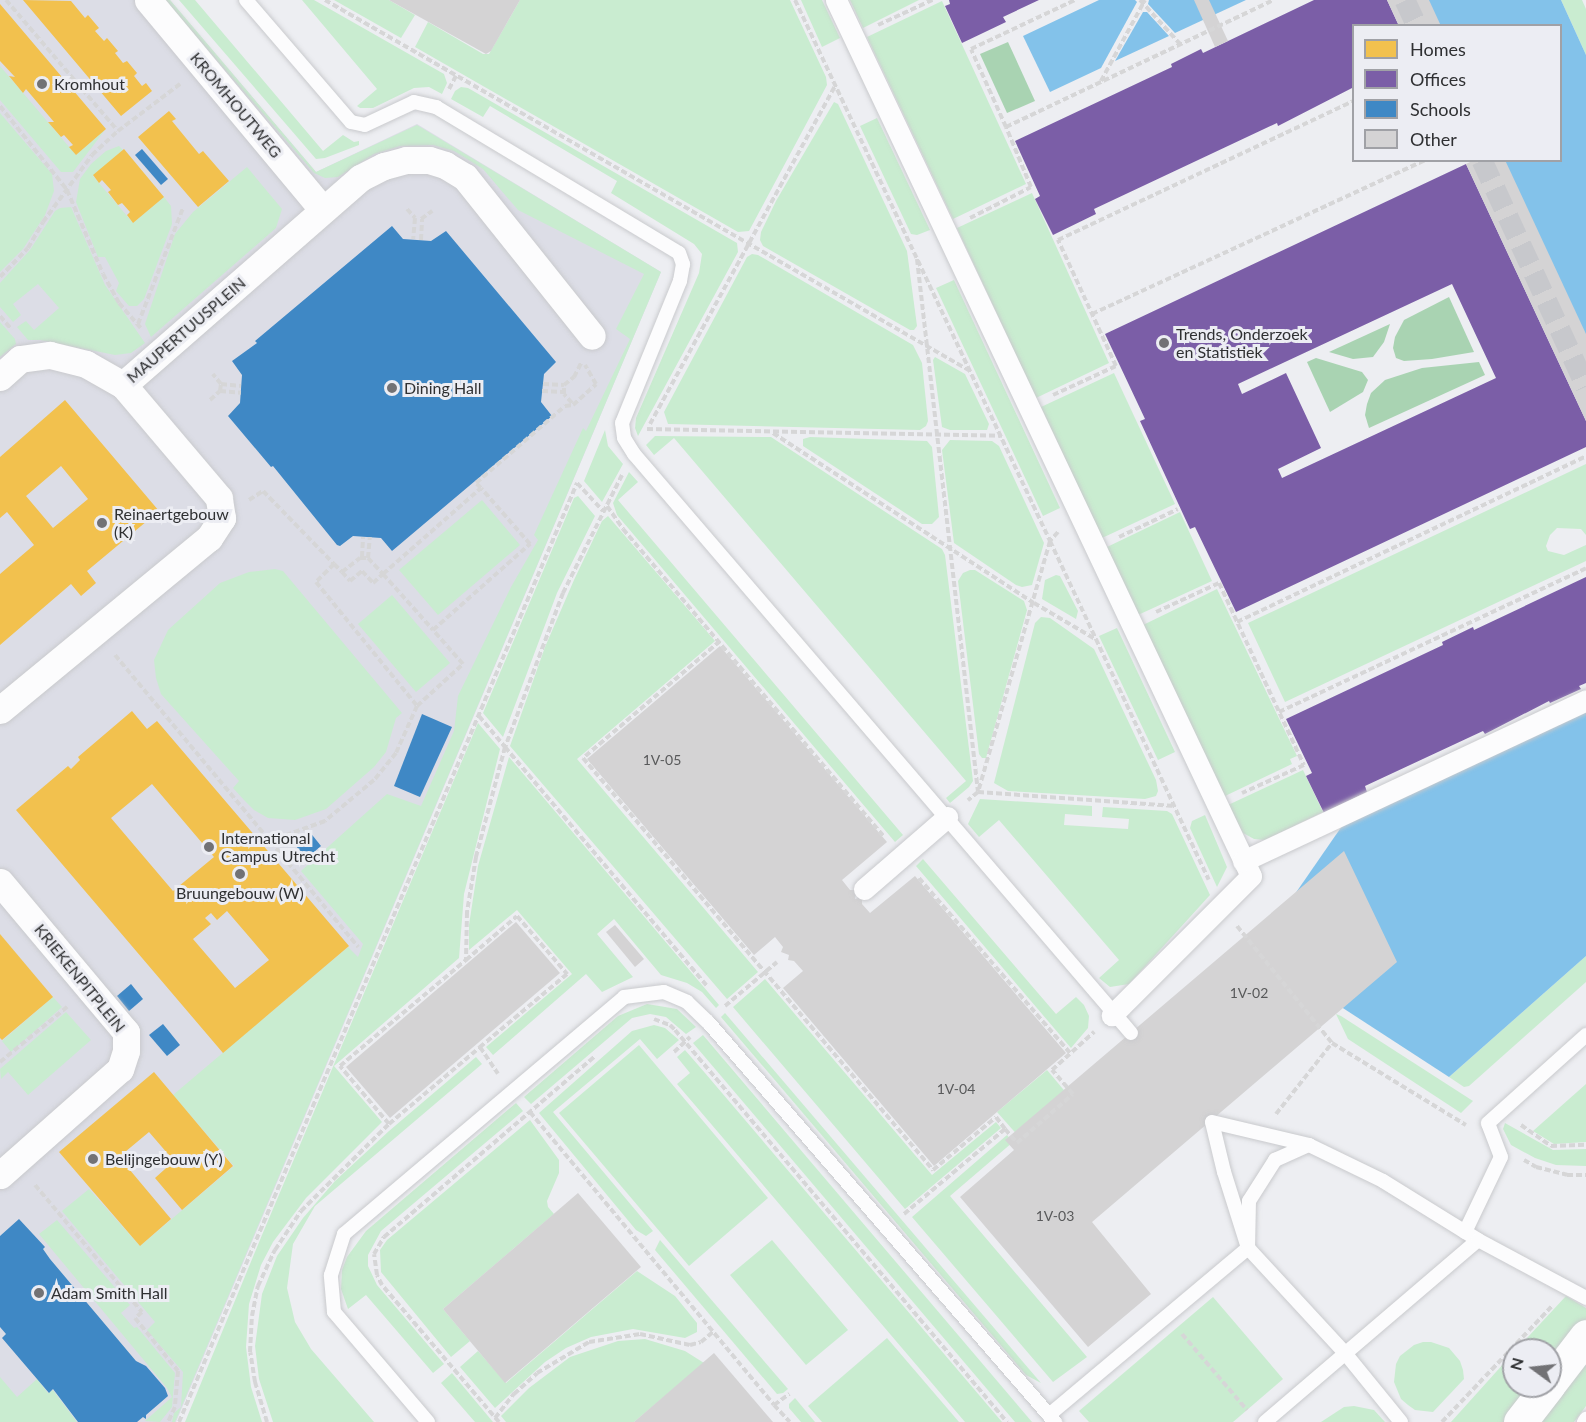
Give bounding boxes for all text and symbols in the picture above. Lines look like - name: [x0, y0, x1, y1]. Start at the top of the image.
- legend: [1352, 24, 1562, 162]
- text: Homes: [1410, 38, 1466, 60]
- street label: KROMHOUTWEG: [186, 48, 286, 162]
- text: Offices: [1410, 68, 1466, 90]
- place label: Kromhout: [54, 74, 125, 94]
- marker: Kromhout: [35, 77, 49, 91]
- text: Schools: [1410, 98, 1471, 120]
- text: Other: [1410, 128, 1457, 150]
- street label: MAUPERTUUSPLEIN: [123, 273, 249, 387]
- place label: Trends, Onderzoek en Statistiek: [1176, 324, 1308, 362]
- marker: Trends, Onderzoek en Statistiek: [1157, 336, 1171, 350]
- place label: Dining Hall: [404, 378, 481, 398]
- marker: Dining Hall: [385, 381, 399, 395]
- place label: Reinaertgebouw (K): [114, 504, 229, 542]
- marker: Reinaertgebouw (K): [95, 516, 109, 530]
- house number: 1V-05: [643, 752, 681, 768]
- place label: International Campus Utrecht: [221, 828, 335, 866]
- marker: International Campus Utrecht: [202, 840, 216, 854]
- marker: Bruungebouw (W): [233, 867, 247, 881]
- place label: Bruungebouw (W): [176, 883, 304, 903]
- street label: KRIEKENPITPLEIN: [30, 920, 130, 1036]
- house number: 1V-02: [1230, 985, 1268, 1001]
- house number: 1V-04: [937, 1081, 975, 1097]
- place label: Belijngebouw (Y): [105, 1149, 223, 1169]
- marker: Belijngebouw (Y): [86, 1152, 100, 1166]
- house number: 1V-03: [1036, 1208, 1074, 1224]
- place label: Adam Smith Hall: [51, 1283, 168, 1303]
- marker: Adam Smith Hall: [32, 1286, 46, 1300]
- north arrow: [1502, 1338, 1562, 1398]
- text: N: [1505, 1355, 1527, 1372]

